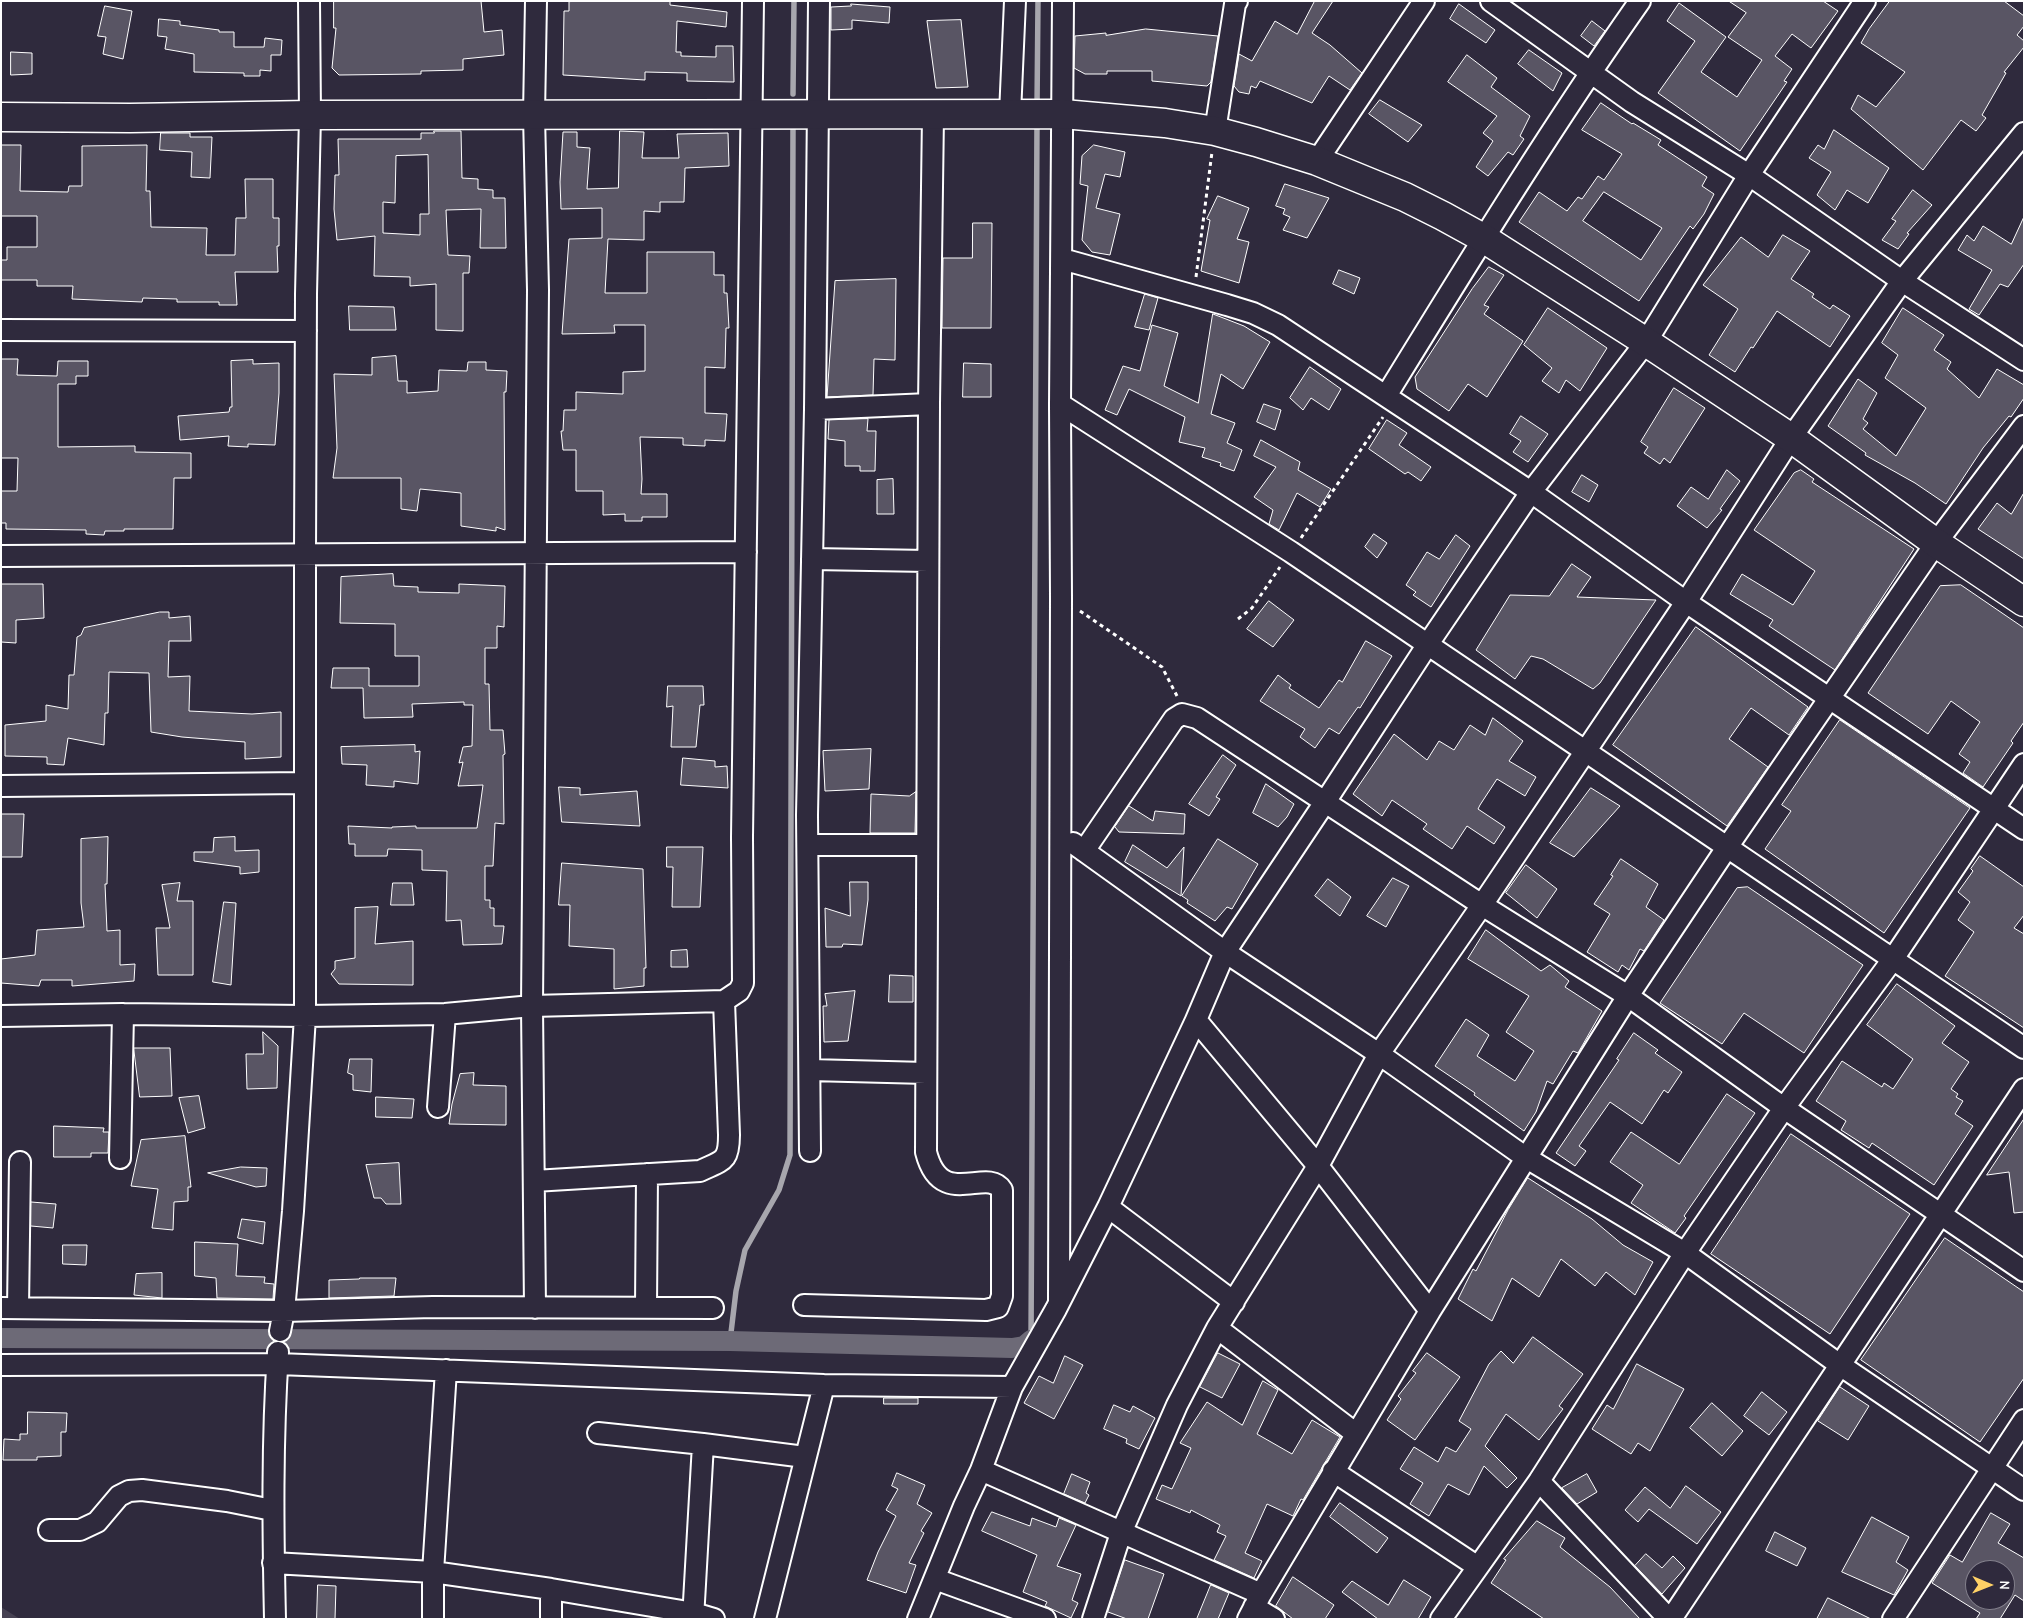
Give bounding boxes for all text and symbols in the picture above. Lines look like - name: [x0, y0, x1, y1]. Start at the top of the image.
- north arrow: [1965, 1560, 2015, 1610]
- text: N: [1996, 1581, 2013, 1590]

